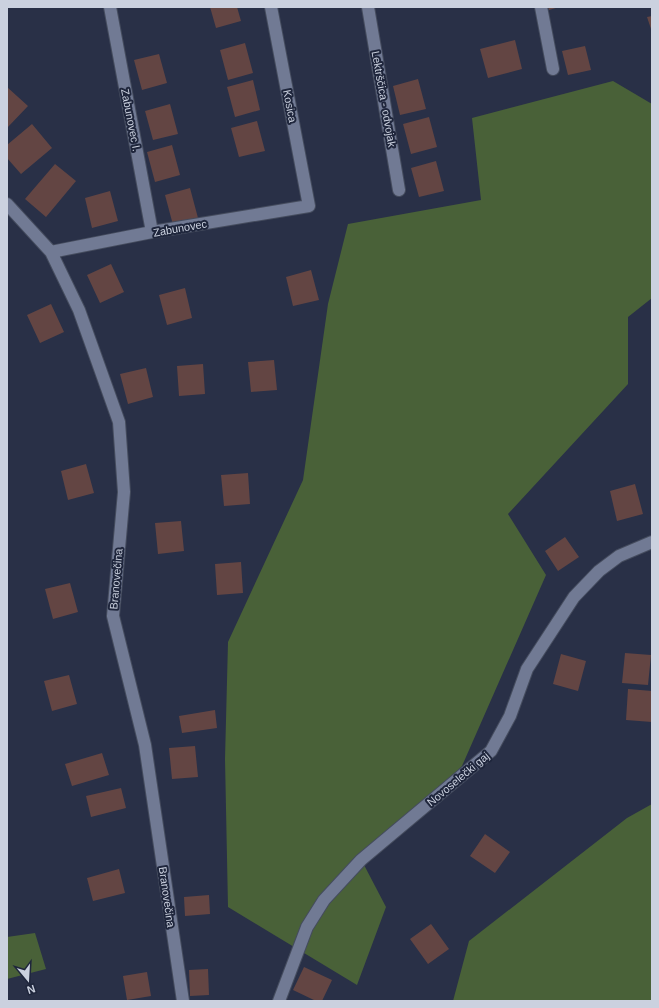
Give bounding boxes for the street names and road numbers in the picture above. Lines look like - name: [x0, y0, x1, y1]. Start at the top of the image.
- street label: Lektrščica - odvojak: [370, 50, 398, 148]
- street label: Zabunovec I.: [119, 88, 143, 152]
- street label: Kosica: [281, 89, 299, 124]
- street label: Zabunovec: [152, 217, 208, 239]
- street label: Branovečina: [107, 547, 125, 610]
- street label: Novoselečki gaj: [425, 750, 491, 808]
- street label: Branovečina: [157, 866, 177, 929]

